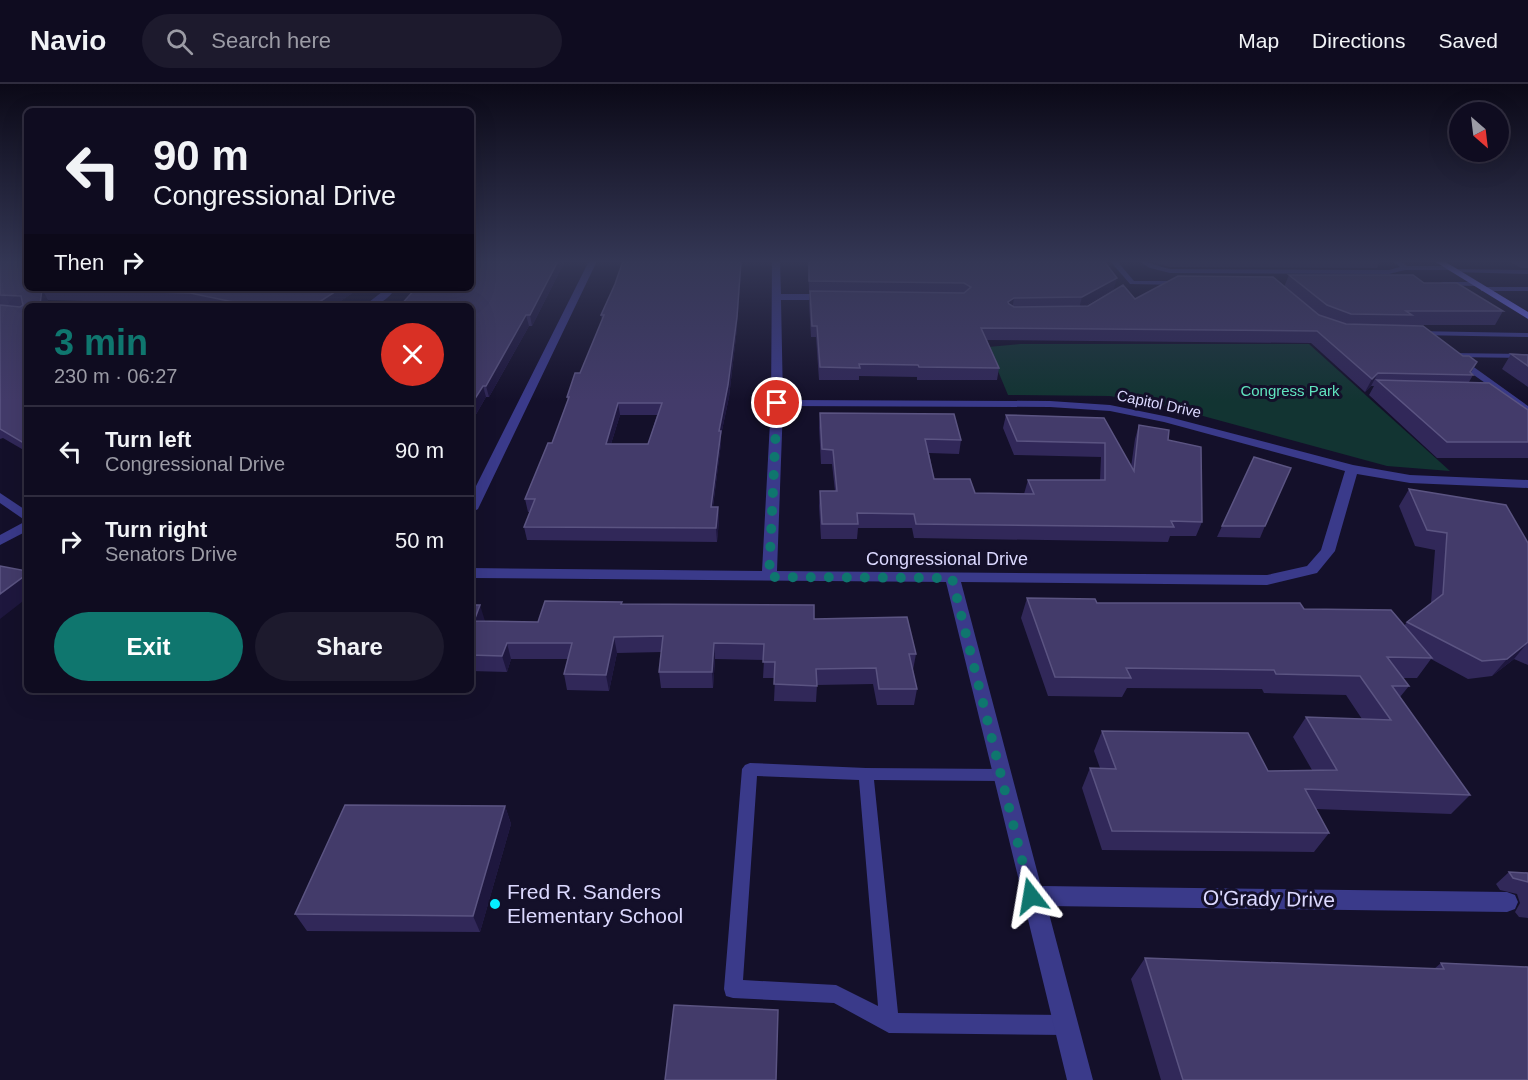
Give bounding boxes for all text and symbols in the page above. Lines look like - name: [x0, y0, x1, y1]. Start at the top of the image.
- search box: [142, 14, 562, 68]
- text: Navio: [30, 25, 106, 56]
- icon: search: [163, 25, 196, 58]
- text: Search here: [211, 28, 331, 53]
- text: Map: [1238, 29, 1279, 52]
- text: Directions: [1312, 29, 1405, 52]
- text: Saved: [1438, 29, 1498, 52]
- north arrow: [1449, 102, 1509, 162]
- map controls: [1449, 102, 1509, 162]
- icon: left: [54, 132, 132, 210]
- text: 90 m: [153, 132, 249, 179]
- text: Congressional Drive: [153, 181, 396, 211]
- icon: right: [116, 246, 149, 279]
- text: Then: [54, 250, 104, 275]
- text: 3 min: [54, 322, 148, 363]
- button: close: [381, 323, 444, 386]
- text: 230 m · 06:27: [54, 365, 177, 387]
- pin: [751, 377, 802, 428]
- park label: Congress Park: [1240, 382, 1340, 399]
- icon: arrive: [760, 386, 793, 419]
- street label: Capitol Drive: [1115, 386, 1203, 421]
- text: Turn left: [105, 427, 191, 452]
- icon: left: [54, 435, 87, 468]
- text: 90 m: [395, 438, 444, 463]
- text: Congressional Drive: [105, 453, 285, 475]
- text: Turn right: [105, 517, 207, 542]
- icon: right: [54, 525, 87, 558]
- text: 50 m: [395, 528, 444, 553]
- text: Senators Drive: [105, 543, 237, 565]
- street label: Congressional Drive: [866, 549, 1028, 569]
- button: Exit: [54, 612, 243, 681]
- button: Share: [255, 612, 444, 681]
- position arrow: [999, 864, 1063, 928]
- place label: Fred R. Sanders Elementary School: [507, 880, 683, 927]
- street label: O'Grady Drive: [1203, 886, 1335, 911]
- marker: Fred R. Sanders Elementary School: [488, 897, 502, 911]

